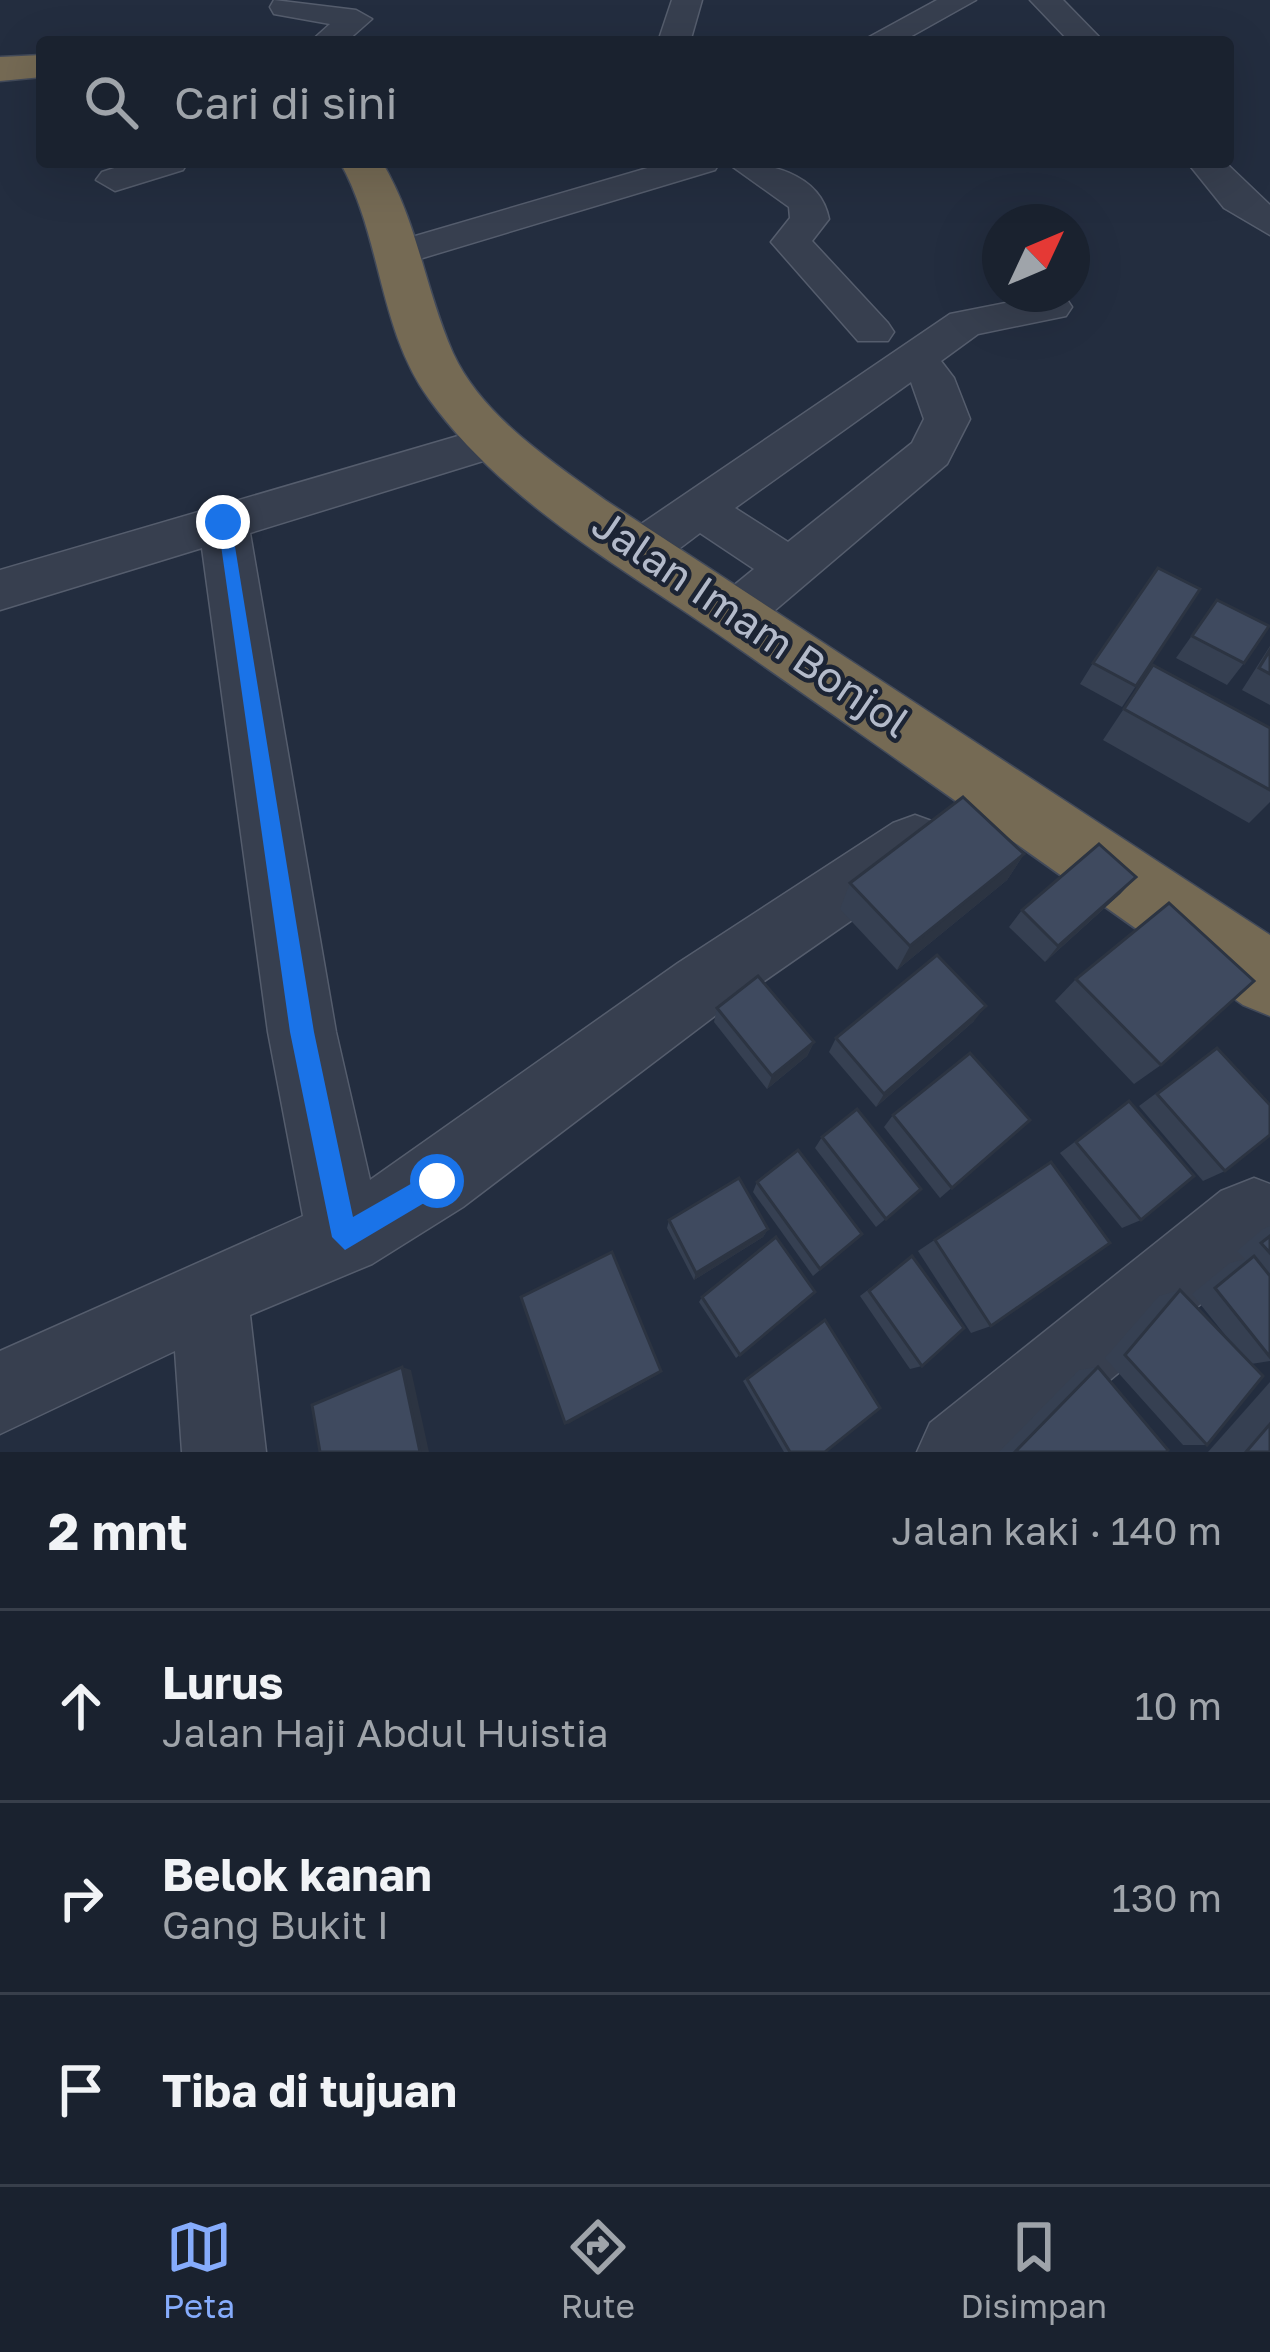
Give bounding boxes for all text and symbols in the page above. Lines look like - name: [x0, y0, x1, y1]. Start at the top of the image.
- search box: [36, 36, 1234, 168]
- icon: search: [78, 69, 144, 135]
- text: Cari di sini: [174, 75, 398, 129]
- north arrow: [982, 204, 1090, 312]
- route end: [196, 495, 250, 549]
- street label: Jalan Imam Bonjol: [584, 498, 919, 747]
- route start: [410, 1154, 464, 1208]
- text: 2 mnt: [48, 1500, 188, 1561]
- text: Jalan kaki · 140 m: [892, 1507, 1222, 1554]
- text: Lurus: [162, 1655, 284, 1709]
- icon: ahead: [48, 1673, 114, 1739]
- text: 10 m: [1135, 1682, 1222, 1729]
- text: Jalan Haji Abdul Huistia: [162, 1709, 609, 1756]
- text: Belok kanan: [162, 1847, 432, 1901]
- icon: right: [48, 1865, 114, 1931]
- text: 130 m: [1112, 1874, 1222, 1921]
- text: Gang Bukit I: [162, 1901, 389, 1948]
- icon: arrive: [48, 2057, 114, 2123]
- text: Tiba di tujuan: [162, 2063, 457, 2117]
- tab: Peta: [163, 2214, 235, 2325]
- tab: Rute: [561, 2214, 635, 2325]
- tab: Disimpan: [960, 2214, 1107, 2325]

